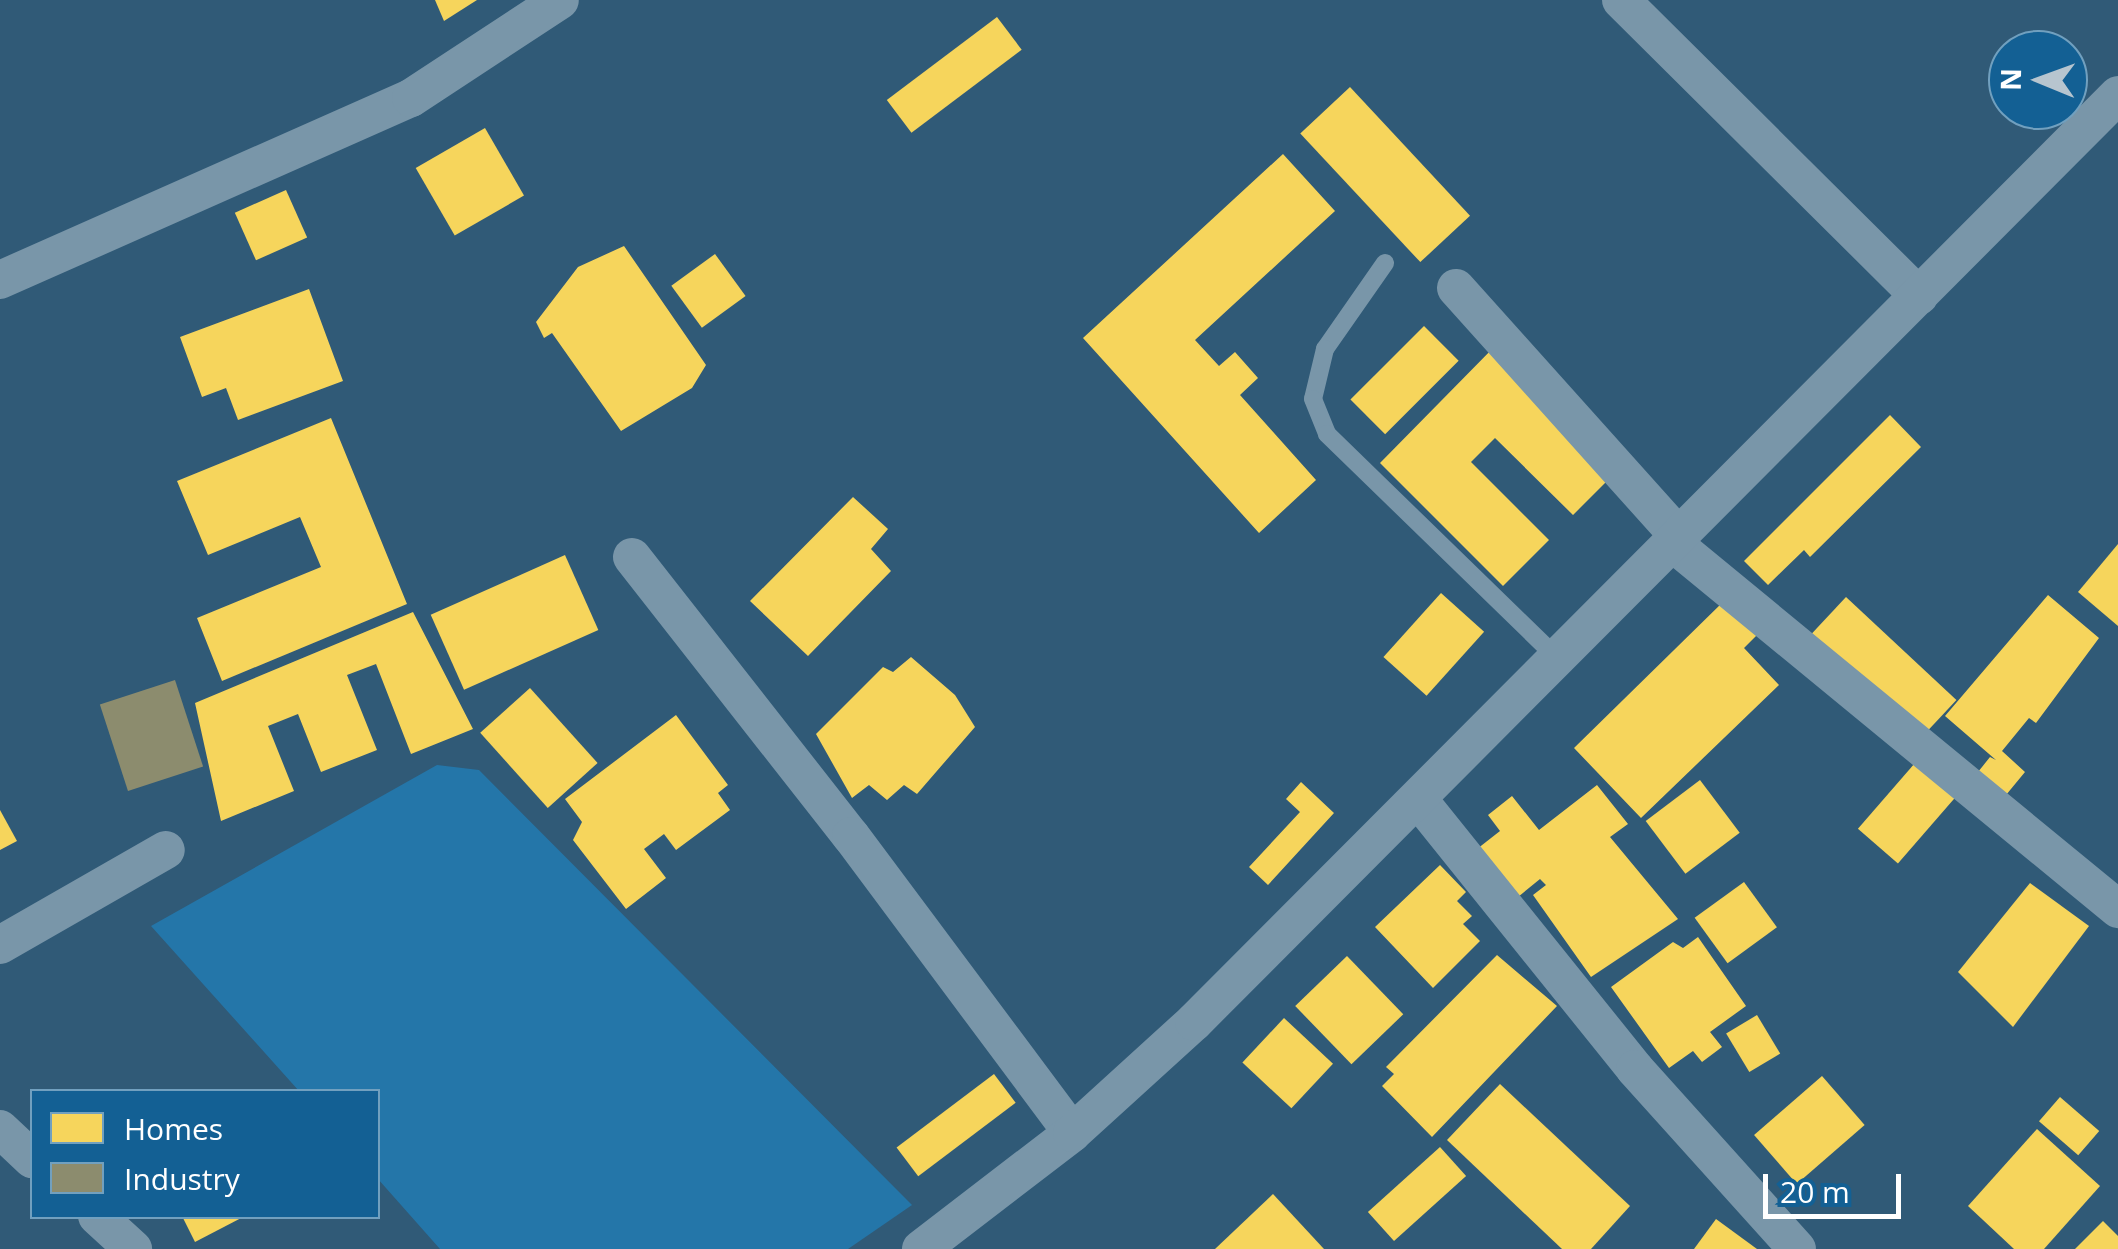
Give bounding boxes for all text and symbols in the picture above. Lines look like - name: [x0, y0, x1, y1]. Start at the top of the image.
- north arrow: [1988, 30, 2088, 130]
- text: N: [1991, 68, 2029, 91]
- legend: [30, 1089, 380, 1219]
- text: Homes: [124, 1108, 223, 1149]
- scale bar: [1768, 1154, 1906, 1216]
- text: Industry: [124, 1158, 240, 1199]
- text: 20 m: [1780, 1171, 1850, 1212]

